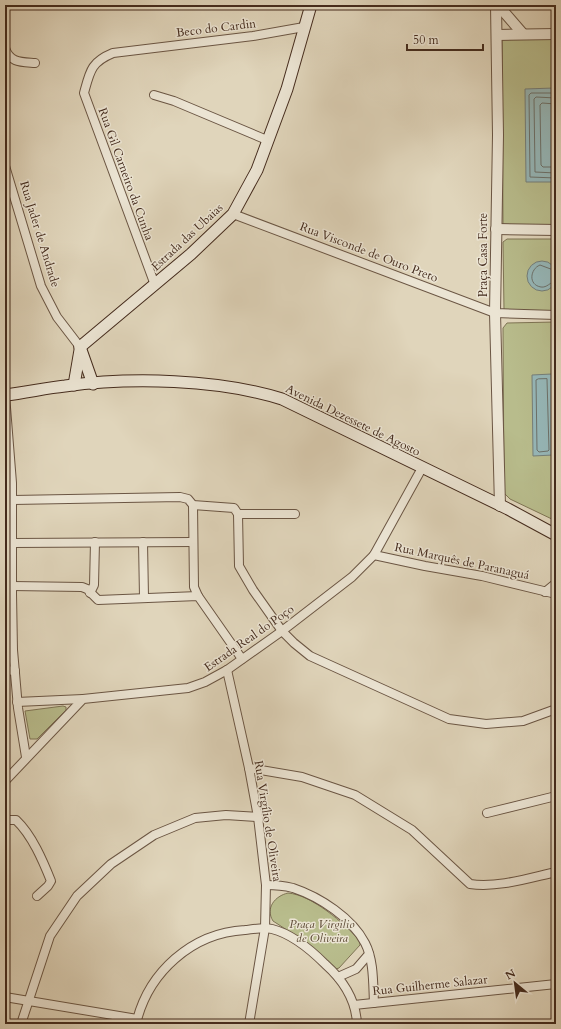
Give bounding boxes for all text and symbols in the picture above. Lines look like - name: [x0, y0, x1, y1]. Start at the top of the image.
- street label: Beco do Cardin: [175, 15, 257, 41]
- scale bar: [407, 26, 483, 52]
- text: 50 m: [413, 32, 440, 48]
- street label: Rua Gil Carneiro da Cunha: [95, 105, 158, 243]
- street label: Rua Jader de Andrade: [16, 179, 64, 289]
- street label: Estrada das Ubaias: [148, 200, 226, 274]
- street label: Praça Casa Forte: [475, 213, 491, 297]
- street label: Rua Visconde de Ouro Preto: [298, 218, 441, 286]
- street label: Avenida Dezessete de Agosto: [283, 380, 424, 460]
- street label: Rua Marquês de Paranaguá: [393, 539, 532, 583]
- street label: Estrada Real do Poço: [201, 601, 298, 675]
- street label: Rua Virgílio de Oliveira: [251, 759, 286, 884]
- park label: Praça Virgilio de Oliveira: [289, 916, 355, 946]
- north arrow: [495, 963, 535, 1003]
- text: N: [503, 966, 519, 984]
- street label: Rua Guilherme Salazar: [372, 971, 489, 999]

